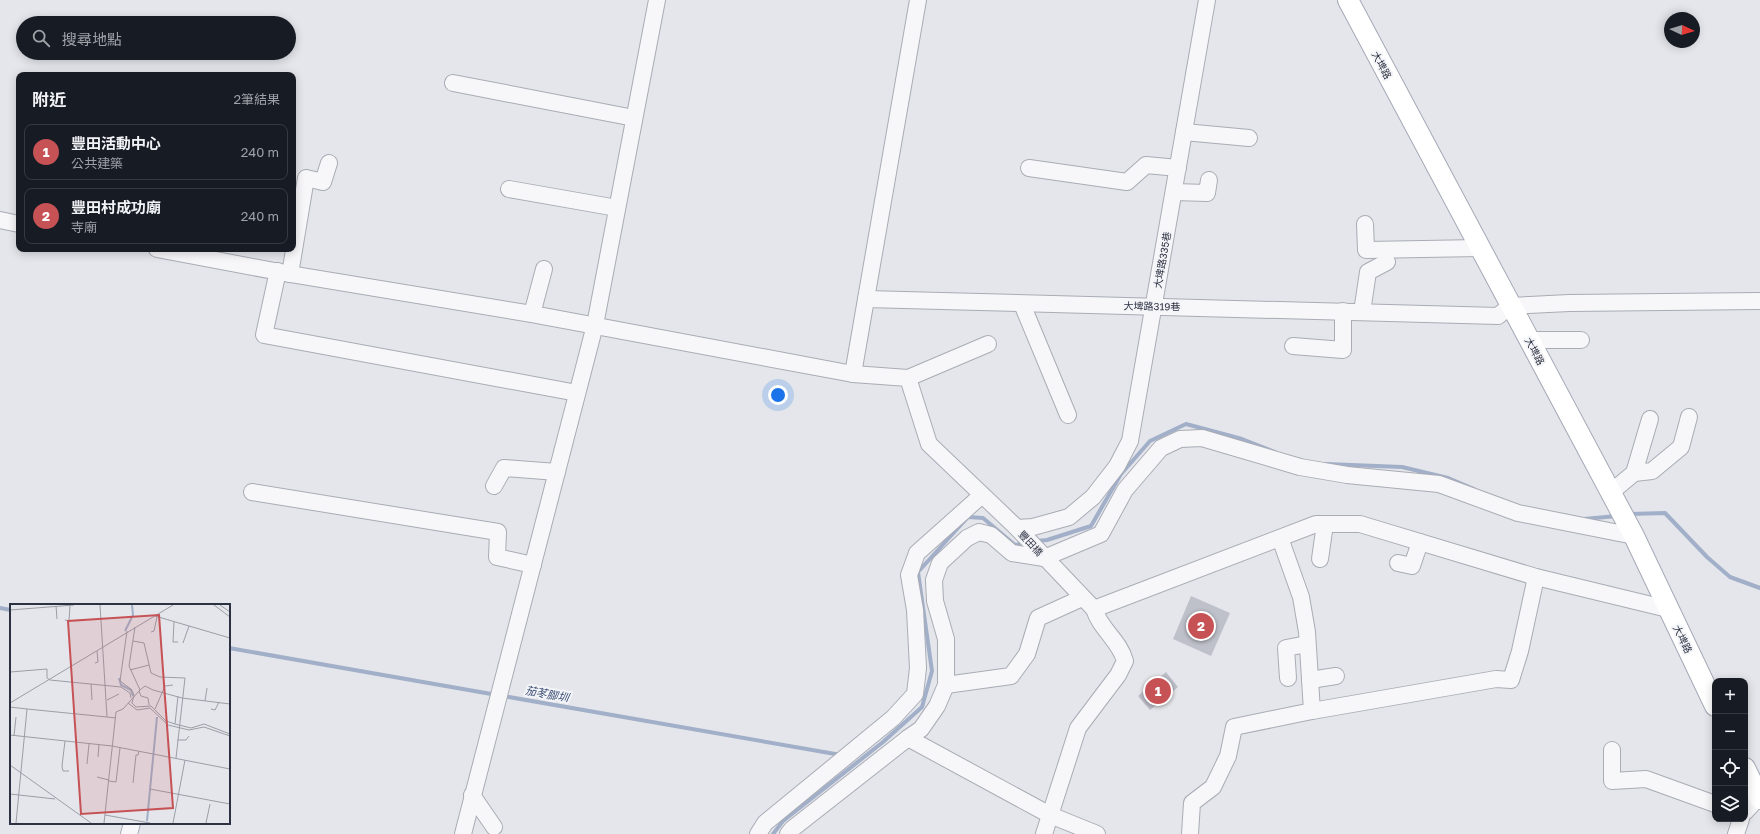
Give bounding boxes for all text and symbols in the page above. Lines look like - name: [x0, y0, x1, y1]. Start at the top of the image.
- north arrow: [1664, 12, 1700, 48]
- search box: [16, 16, 296, 60]
- icon: search: [30, 27, 52, 49]
- text: 搜尋地點: [62, 30, 122, 48]
- street label: 大埤路: [1370, 49, 1394, 81]
- text: 附近: [32, 89, 66, 110]
- text: 2筆結果: [233, 91, 280, 107]
- text: 豐田活動中心: [71, 134, 161, 152]
- text: 1: [43, 144, 49, 160]
- text: 240 m: [241, 144, 279, 160]
- text: 公共建築: [71, 155, 123, 171]
- text: 豐田村成功廟: [71, 198, 161, 216]
- text: 2: [42, 208, 50, 224]
- text: 240 m: [241, 208, 279, 224]
- text: 寺廟: [71, 219, 97, 235]
- street label: 大埤路335巷: [1151, 231, 1173, 289]
- street label: 大埤路319巷: [1124, 300, 1180, 312]
- street label: 大埤路: [1523, 335, 1547, 367]
- your location: [768, 385, 788, 405]
- street label: 豐田橋: [1016, 528, 1046, 558]
- inset map: [10, 604, 230, 824]
- pin: 2: [1188, 611, 1214, 641]
- street label: 大埤路: [1671, 623, 1695, 655]
- pin: 1: [1145, 676, 1171, 706]
- map controls: [1712, 678, 1748, 822]
- button: +: [1712, 678, 1748, 714]
- water label: 茄苳腳圳: [524, 683, 572, 704]
- button: −: [1712, 714, 1748, 750]
- button: locate: [1712, 750, 1748, 786]
- button: layers: [1712, 786, 1748, 822]

